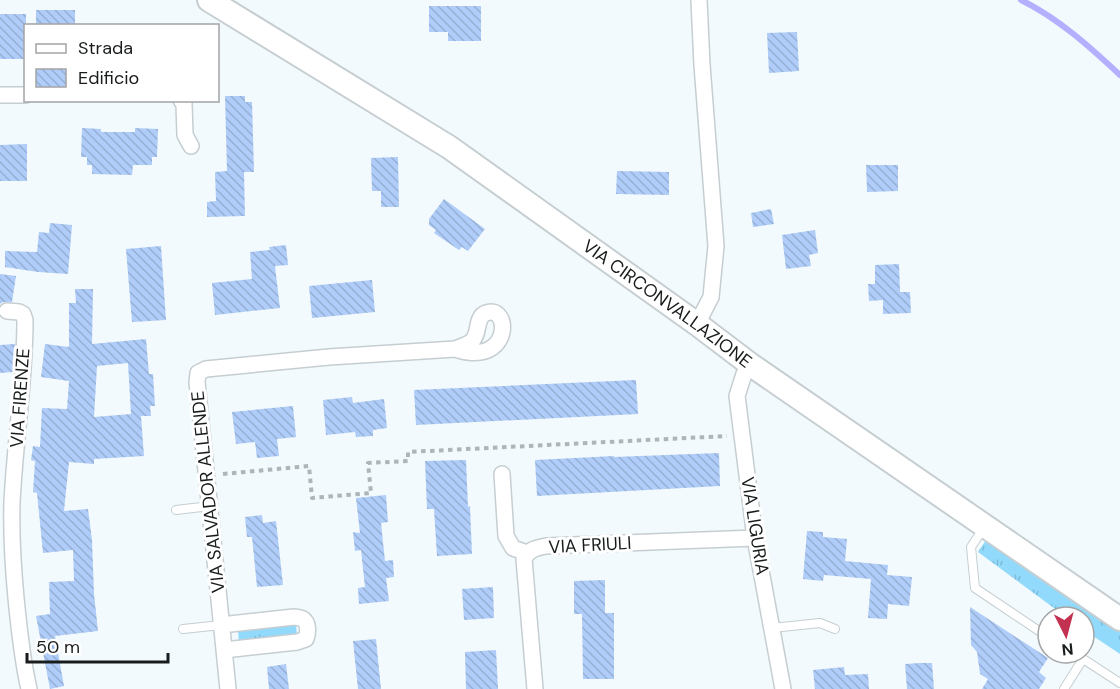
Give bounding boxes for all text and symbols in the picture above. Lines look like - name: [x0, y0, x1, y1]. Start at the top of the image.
- legend: [24, 24, 219, 102]
- text: Strada: [78, 36, 133, 60]
- text: Edificio: [78, 66, 139, 90]
- street label: VIA CIRCONVALLAZIONE: [578, 234, 757, 373]
- street label: VIA FIRENZE: [5, 347, 35, 449]
- street label: VIA SALVADOR ALLENDE: [185, 390, 231, 594]
- street label: VIA LIGURIA: [735, 475, 775, 577]
- street label: VIA FRIULI: [548, 531, 632, 559]
- north arrow: [1036, 605, 1096, 665]
- scale bar: [27, 626, 168, 664]
- text: 50 m: [36, 635, 80, 659]
- text: N: [1061, 638, 1074, 660]

